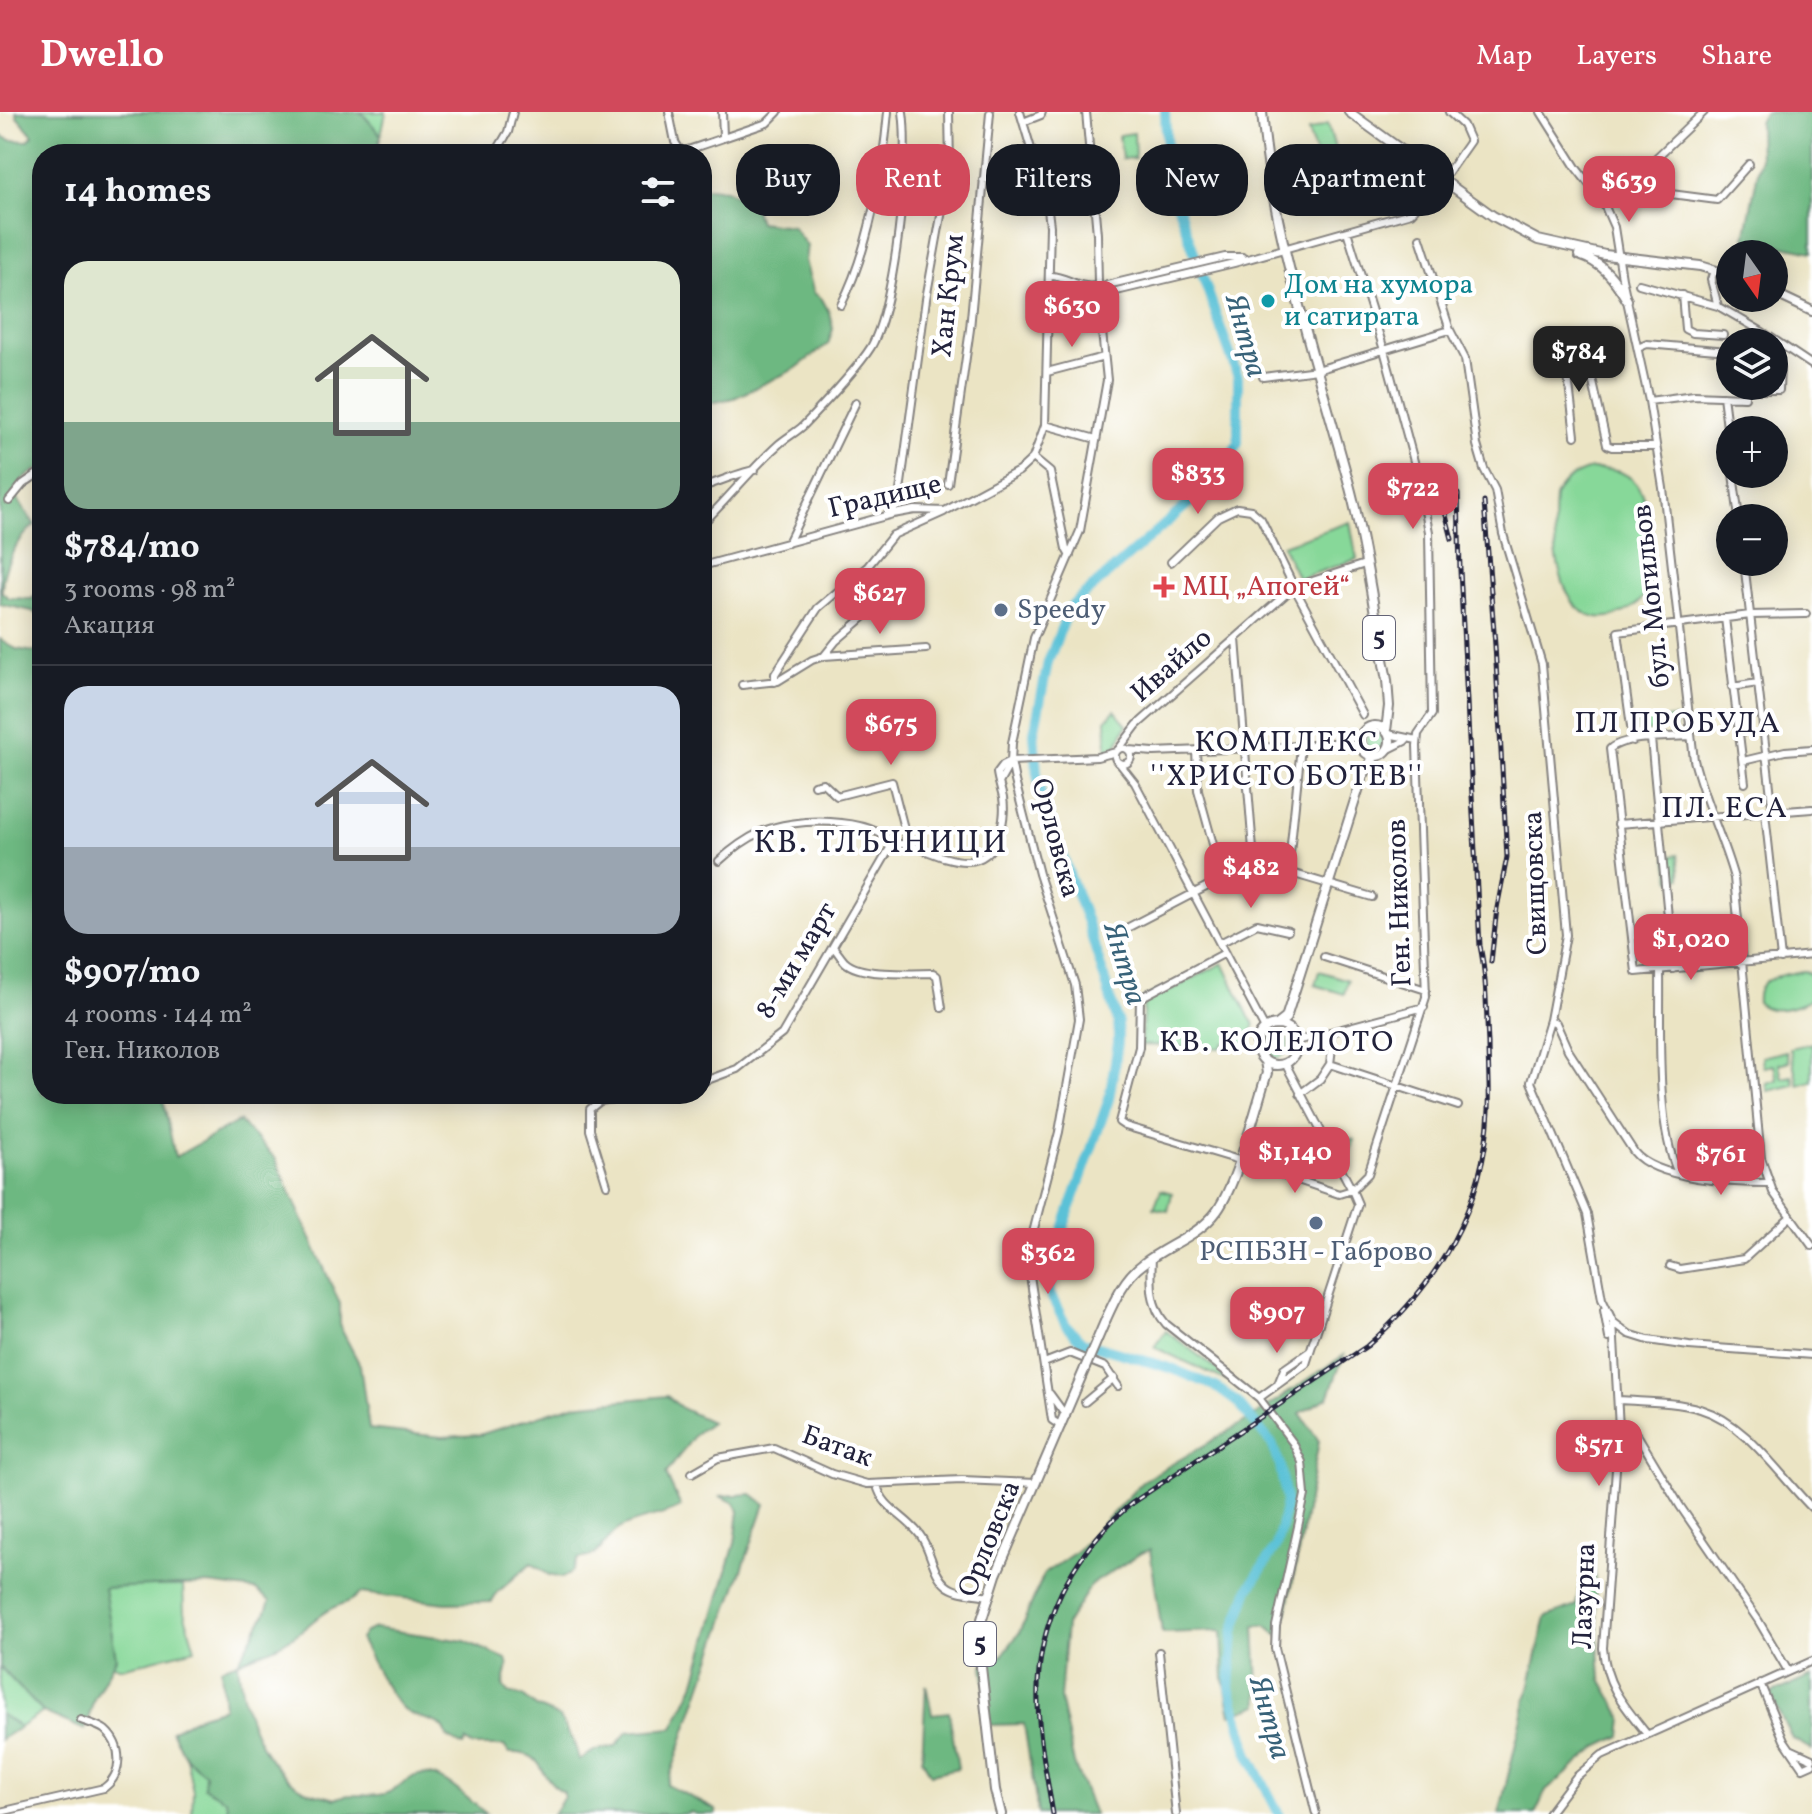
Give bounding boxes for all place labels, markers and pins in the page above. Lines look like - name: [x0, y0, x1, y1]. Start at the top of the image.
- pin: $639: [1582, 156, 1676, 224]
- place label: Дом на хумора и сатирата: [1284, 266, 1473, 337]
- pin: $630: [1025, 281, 1119, 349]
- marker: Дом на хумора и сатирата: [1259, 292, 1277, 310]
- pin: $784: [1532, 326, 1626, 394]
- pin: $833: [1151, 448, 1245, 516]
- pin: $722: [1366, 463, 1460, 531]
- pin: $627: [833, 568, 927, 636]
- place label: МЦ „Апогей“: [1182, 568, 1350, 607]
- marker: МЦ „Апогей“: [1153, 576, 1175, 598]
- place label: Speedy: [1017, 591, 1106, 630]
- marker: Speedy: [992, 601, 1010, 619]
- pin: $675: [844, 699, 938, 767]
- pin: $482: [1204, 842, 1298, 910]
- pin: $1,020: [1626, 914, 1756, 982]
- pin: $1,140: [1230, 1127, 1360, 1195]
- pin: $761: [1674, 1129, 1768, 1197]
- marker: РСПБЗН - Габрово: [1307, 1214, 1325, 1232]
- pin: $362: [1001, 1228, 1095, 1296]
- place label: РСПБЗН - Габрово: [1199, 1233, 1433, 1272]
- pin: $907: [1230, 1287, 1324, 1355]
- pin: $571: [1552, 1420, 1646, 1488]

